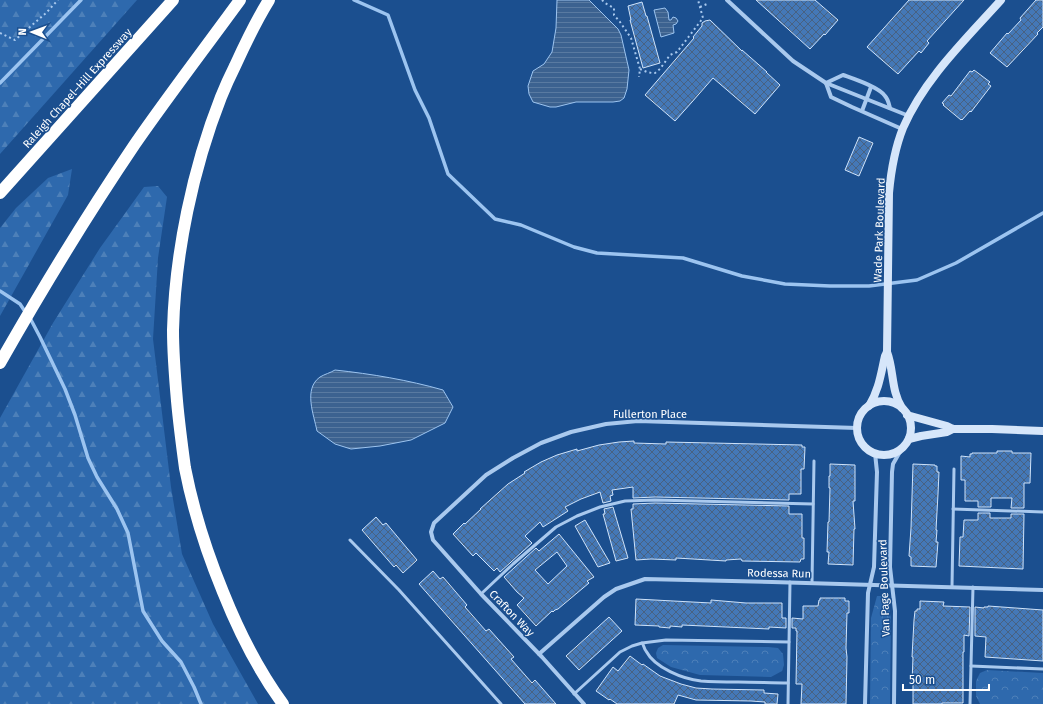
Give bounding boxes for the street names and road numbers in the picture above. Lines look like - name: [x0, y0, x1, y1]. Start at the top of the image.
- street label: Raleigh Chapel–Hill Expressway: [20, 25, 135, 151]
- street label: Wade Park Boulevard: [871, 177, 888, 283]
- street label: Fullerton Place: [613, 408, 687, 421]
- street label: Van Page Boulevard: [876, 539, 893, 637]
- street label: Rodessa Run: [747, 566, 811, 581]
- street label: Crafton Way: [486, 588, 537, 640]

